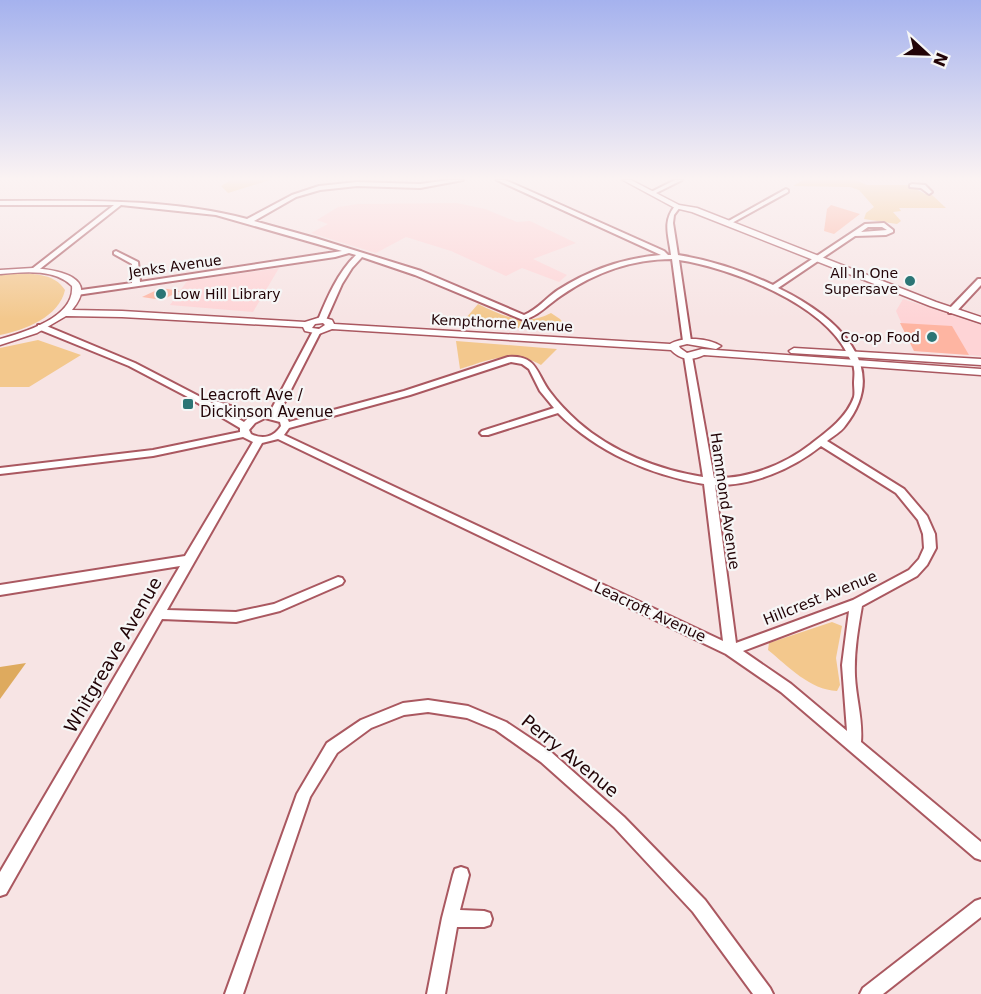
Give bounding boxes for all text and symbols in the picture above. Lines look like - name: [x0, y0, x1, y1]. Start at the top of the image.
- north arrow: [897, 24, 957, 84]
- text: N: [929, 50, 952, 69]
- street label: Jenks Avenue: [127, 252, 222, 281]
- place label: All In One Supersave: [824, 265, 898, 297]
- marker: All In One Supersave: [903, 274, 917, 288]
- place label: Low Hill Library: [173, 286, 281, 302]
- marker: Low Hill Library: [154, 287, 168, 301]
- street label: Kempthorne Avenue: [431, 311, 573, 335]
- place label: Co-op Food: [841, 329, 920, 345]
- marker: Co-op Food: [925, 330, 939, 344]
- place label: Leacroft Ave / Dickinson Avenue: [200, 386, 333, 421]
- marker: Leacroft Ave / Dickinson Avenue: [181, 397, 195, 411]
- street label: Hammond Avenue: [706, 431, 744, 571]
- street label: Hillcrest Avenue: [760, 567, 880, 629]
- street label: Whitgreave Avenue: [59, 573, 166, 736]
- street label: Leacroft Avenue: [591, 578, 709, 646]
- street label: Perry Avenue: [517, 710, 623, 801]

